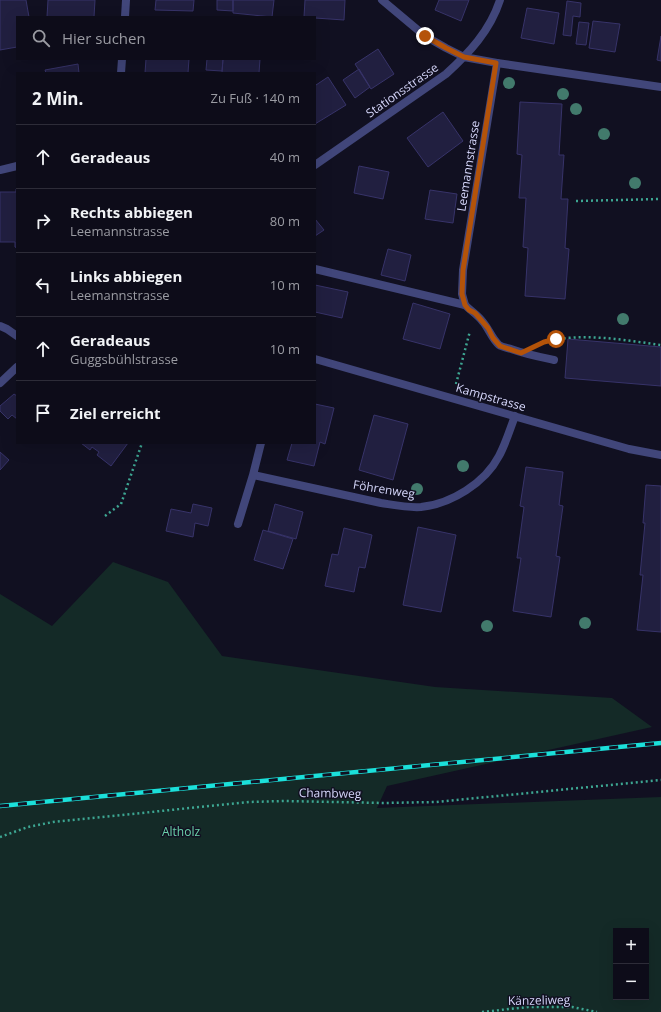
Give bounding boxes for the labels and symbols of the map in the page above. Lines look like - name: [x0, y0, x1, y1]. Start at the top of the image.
- route end: [416, 27, 434, 45]
- street label: Stationsstrasse: [362, 59, 442, 121]
- street label: Leemannstrasse: [452, 119, 484, 213]
- route start: [547, 330, 565, 348]
- street label: Kampstrasse: [454, 379, 528, 415]
- street label: Föhrenweg: [352, 476, 417, 502]
- street label: Chambweg: [299, 784, 362, 802]
- park label: Altholz: [162, 823, 200, 840]
- street label: Känzeliweg: [508, 991, 571, 1009]

